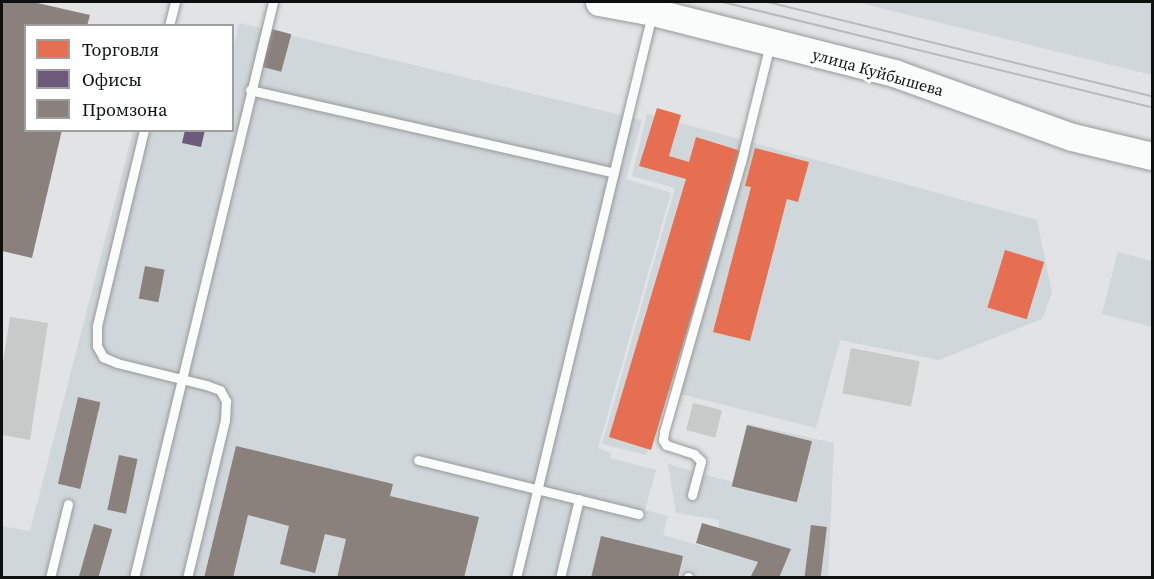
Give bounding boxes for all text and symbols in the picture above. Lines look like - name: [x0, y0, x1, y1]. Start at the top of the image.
- legend: [24, 24, 234, 132]
- text: Торговля: [82, 37, 159, 62]
- street label: улица Куйбышева: [810, 44, 946, 100]
- text: Офисы: [82, 67, 142, 92]
- text: Промзона: [82, 97, 167, 122]

